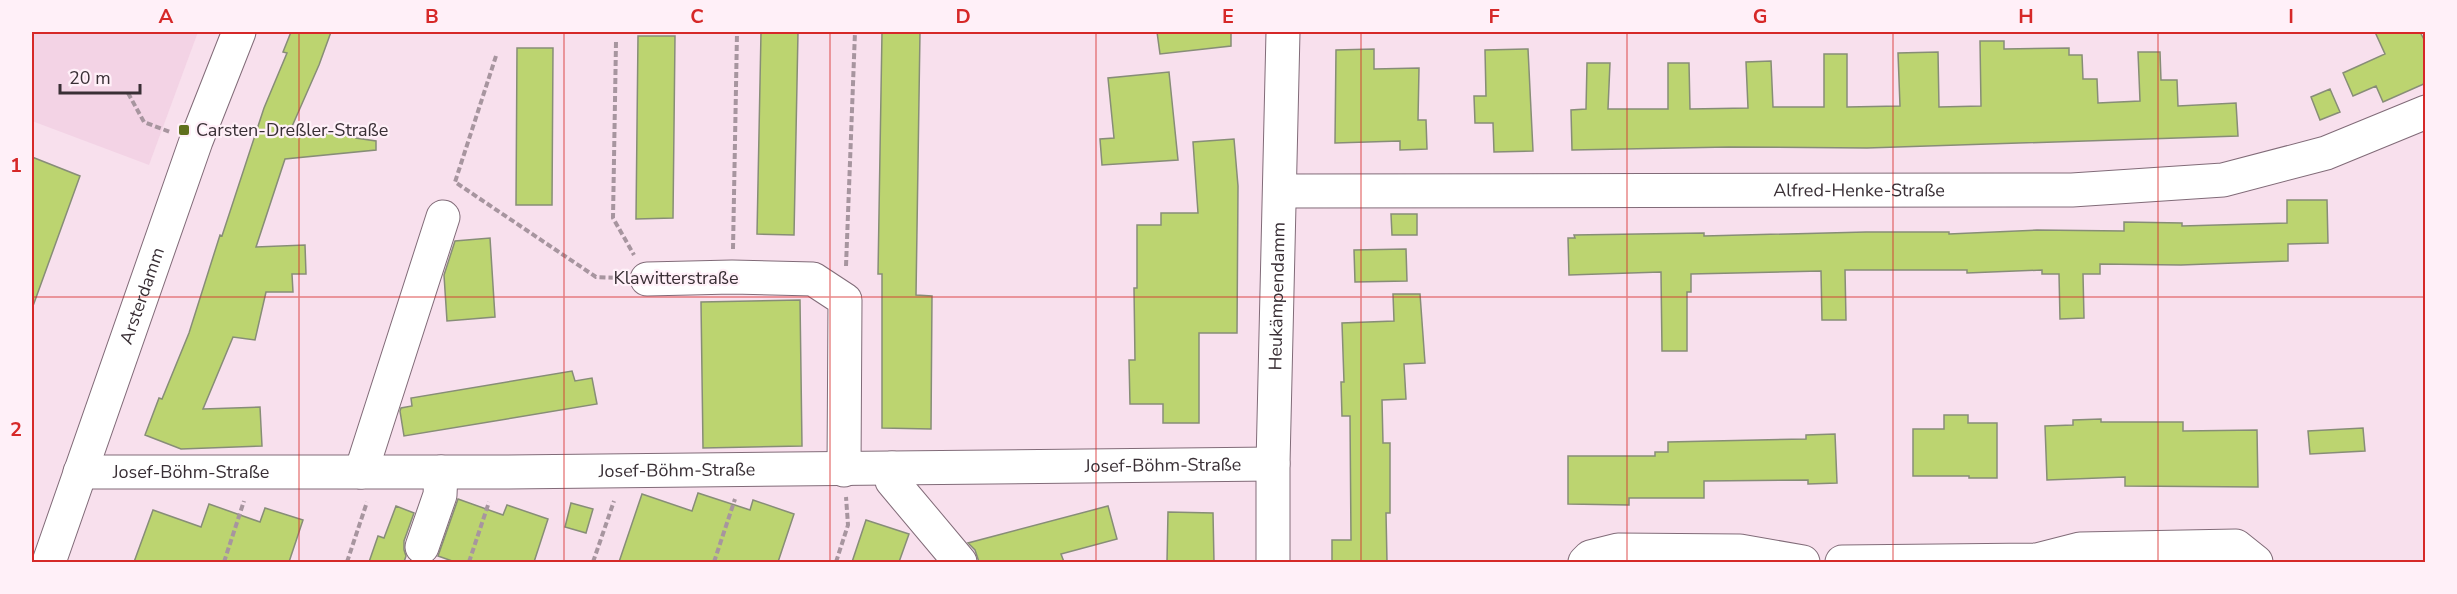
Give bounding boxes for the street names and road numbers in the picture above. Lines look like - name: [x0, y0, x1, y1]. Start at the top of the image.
- street label: Alfred-Henke-Straße: [1773, 178, 1945, 202]
- street label: Heukämpendamm: [1263, 222, 1291, 371]
- street label: Arsterdamm: [114, 244, 170, 347]
- street label: Klawitterstraße: [614, 266, 738, 290]
- street label: Josef-Böhm-Straße: [1084, 452, 1241, 478]
- street label: Josef-Böhm-Straße: [598, 457, 755, 483]
- street label: Josef-Böhm-Straße: [112, 460, 269, 484]

